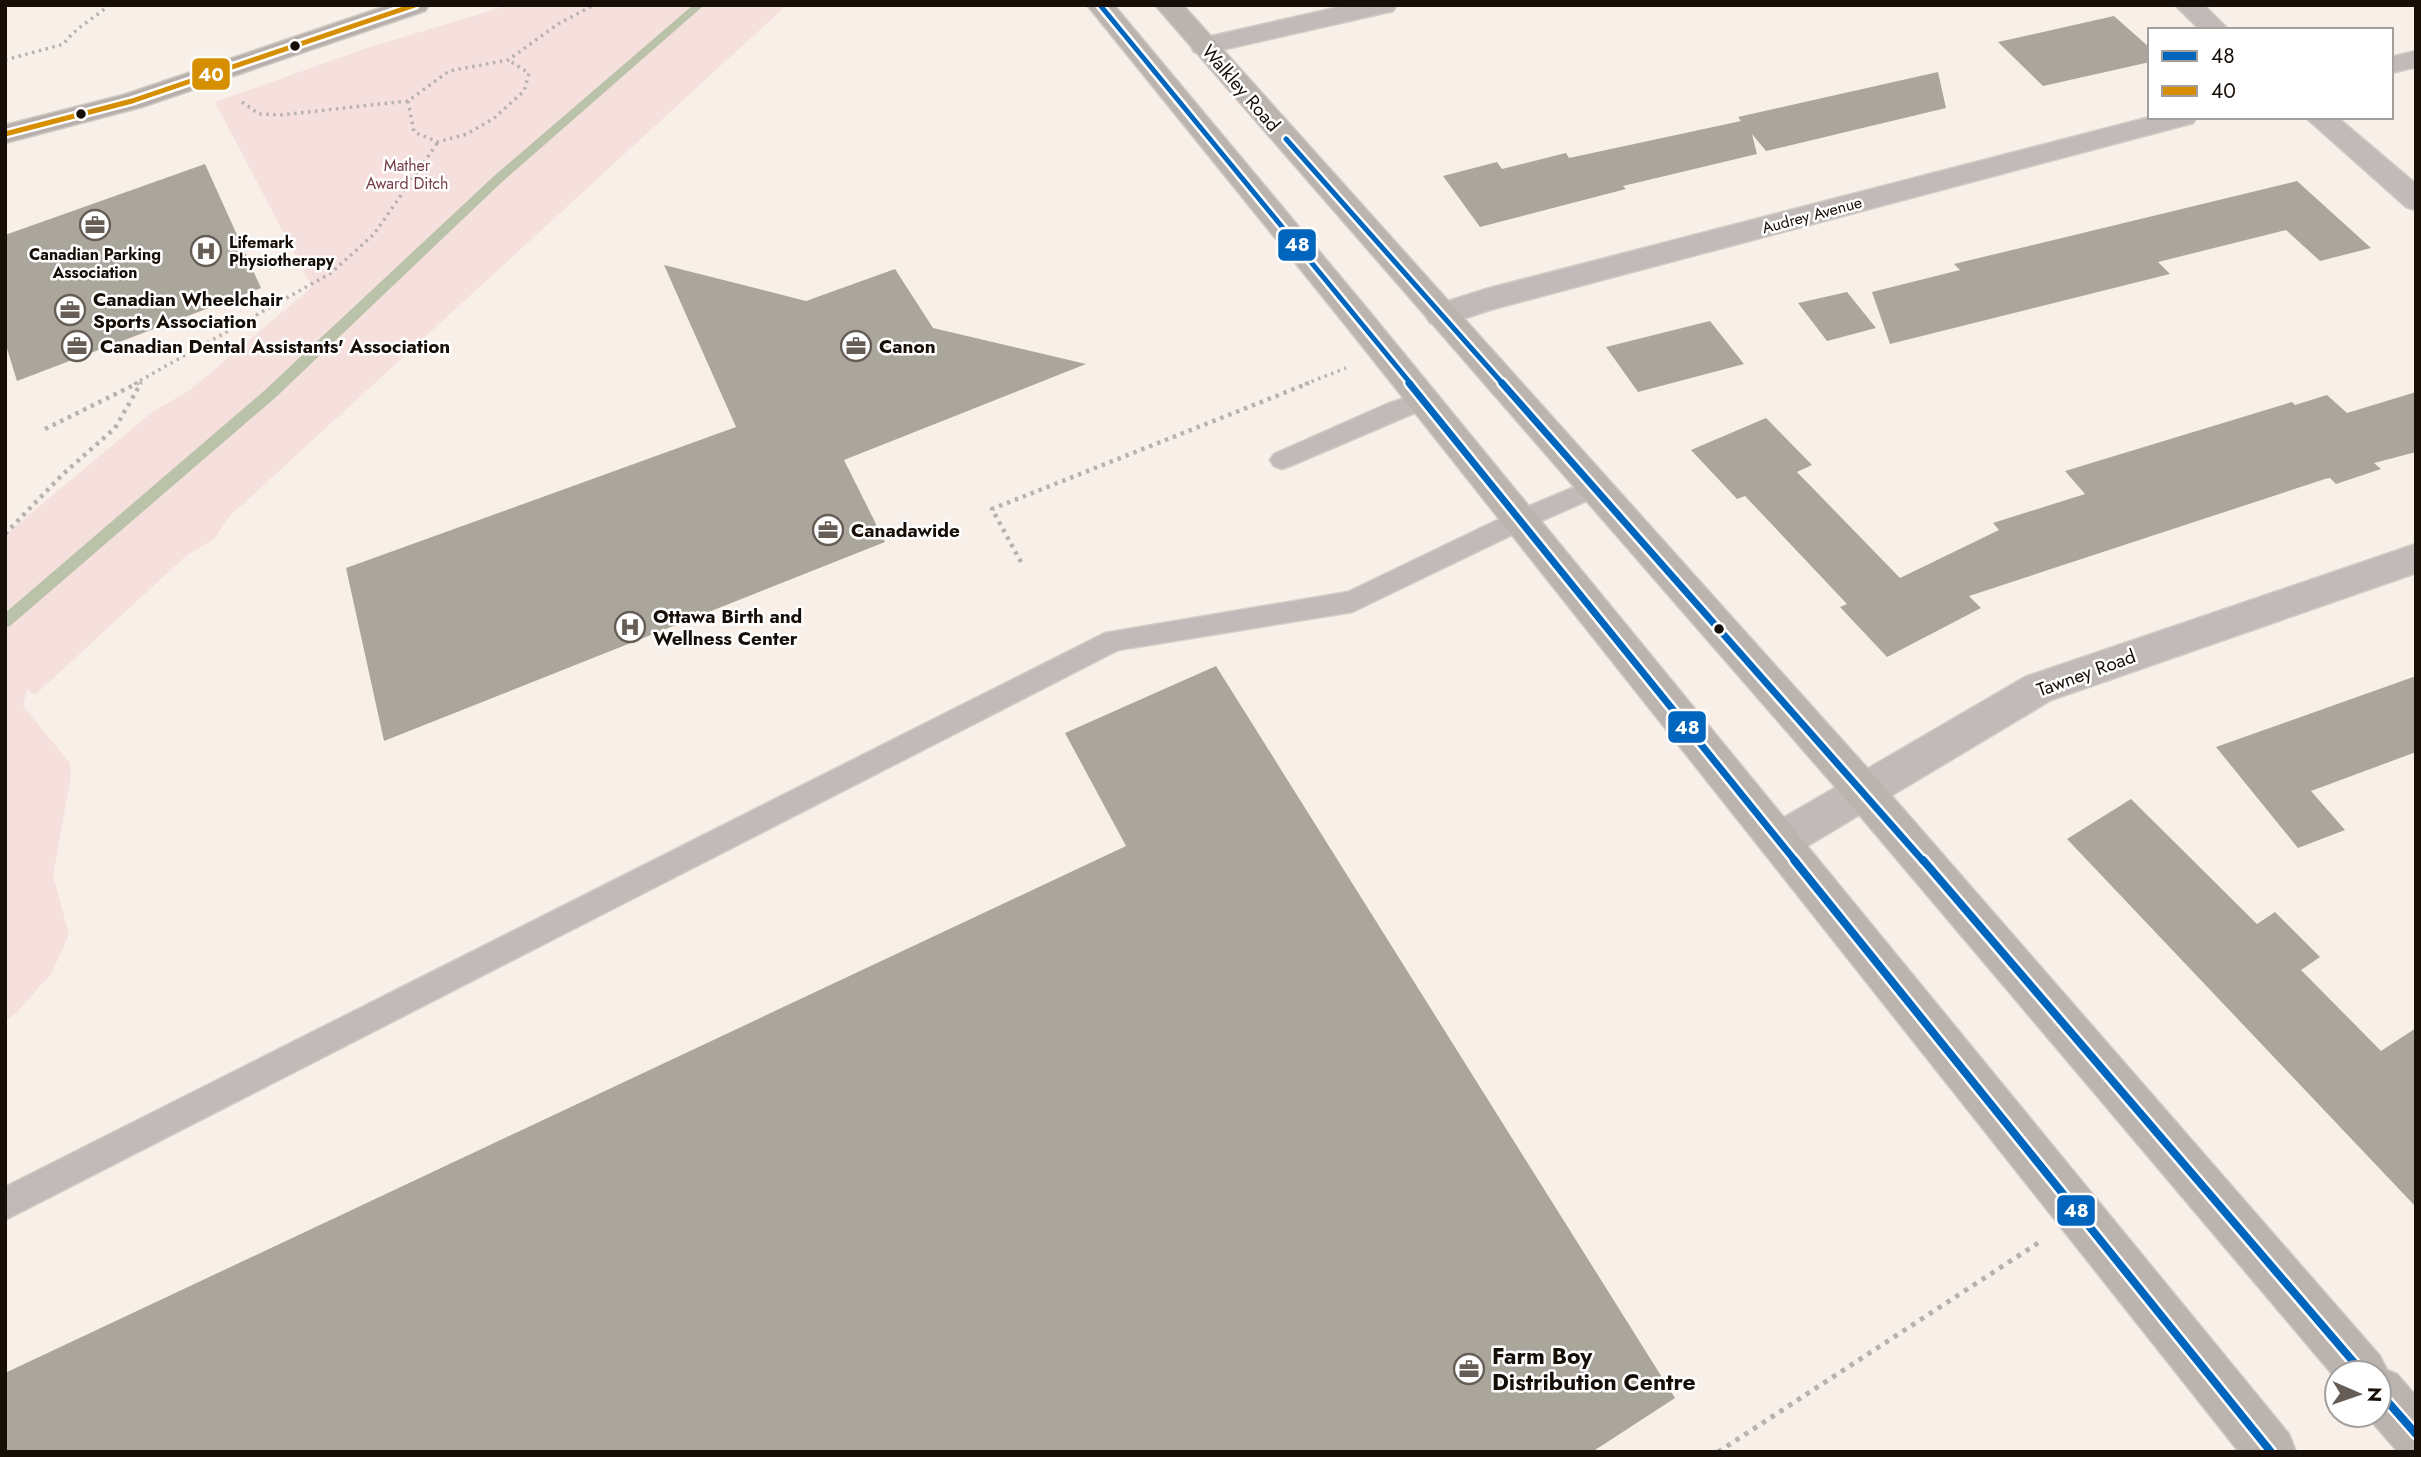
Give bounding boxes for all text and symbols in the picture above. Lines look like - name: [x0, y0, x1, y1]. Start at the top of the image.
- legend: [2148, 28, 2393, 119]
- unlabelled marker: [288, 39, 302, 53]
- street label: Walkley Road: [1195, 39, 1287, 137]
- text: 48: [2211, 41, 2235, 71]
- line badge: 40: [191, 57, 231, 91]
- text: 40: [198, 61, 224, 88]
- text: 40: [2211, 76, 2236, 106]
- unlabelled marker: [74, 107, 88, 121]
- park label: Mather Award Ditch: [366, 154, 448, 195]
- street label: Audrey Avenue: [1759, 191, 1865, 239]
- office icon: Canadian Parking Association: [78, 208, 112, 242]
- line badge: 48: [1277, 228, 1317, 262]
- place label: Lifemark Physiotherapy: [229, 231, 335, 272]
- text: 48: [1284, 231, 1310, 258]
- hospital icon: Lifemark Physiotherapy: [189, 234, 223, 268]
- place label: Canadian Parking Association: [29, 243, 161, 284]
- place label: Canadian Wheelchair Sports Association: [93, 286, 283, 335]
- office icon: Canadian Wheelchair Sports Association: [53, 293, 87, 327]
- office icon: Canadian Dental Assistants' Association: [60, 329, 94, 363]
- office icon: Canon: [839, 329, 873, 363]
- place label: Canadian Dental Assistants' Association: [100, 333, 450, 360]
- place label: Canon: [879, 333, 936, 360]
- office icon: Canadawide: [811, 513, 845, 547]
- place label: Canadawide: [851, 517, 960, 544]
- place label: Ottawa Birth and Wellness Center: [653, 603, 802, 652]
- hospital icon: Ottawa Birth and Wellness Center: [613, 610, 647, 644]
- unlabelled marker: [1712, 622, 1726, 636]
- street label: Tawney Road: [2033, 643, 2139, 703]
- line badge: 48: [1667, 710, 1707, 744]
- text: 48: [1674, 714, 1700, 741]
- line badge: 48: [2056, 1194, 2096, 1227]
- text: 48: [2063, 1197, 2089, 1224]
- place label: Farm Boy Distribution Centre: [1492, 1339, 1696, 1399]
- office icon: Farm Boy Distribution Centre: [1452, 1352, 1486, 1386]
- north arrow: [2323, 1359, 2393, 1429]
- text: N: [2361, 1387, 2388, 1403]

